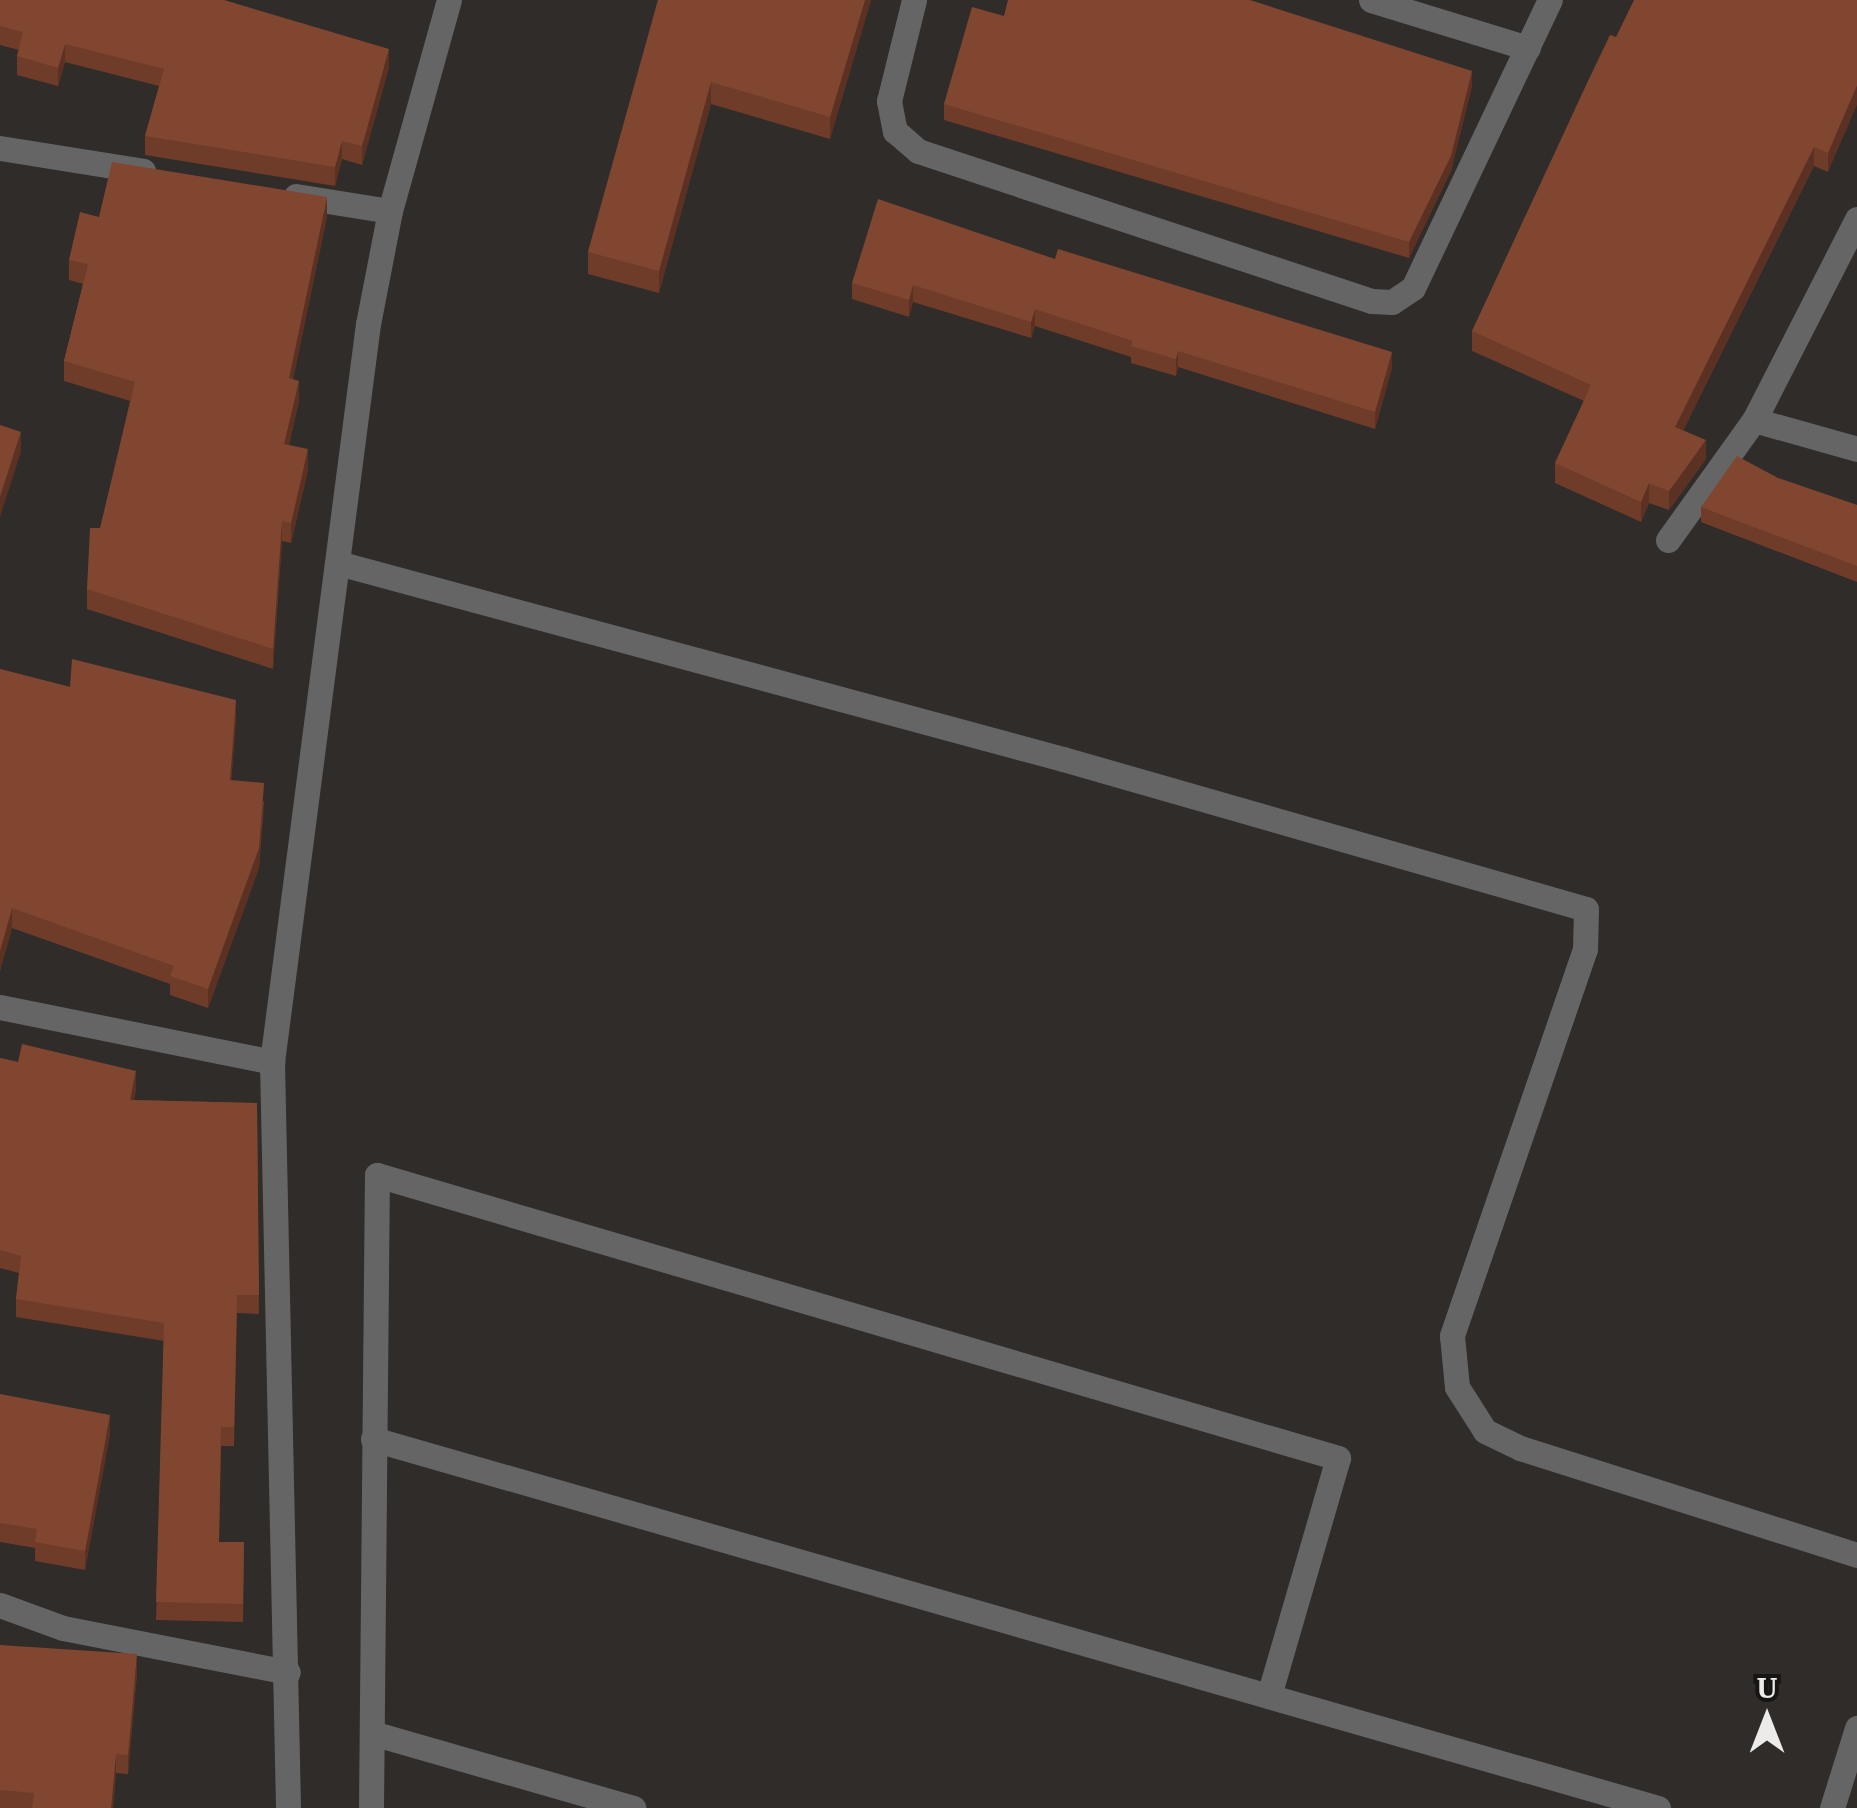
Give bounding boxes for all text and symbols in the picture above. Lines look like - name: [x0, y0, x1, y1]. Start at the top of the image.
- north arrow: [1717, 1668, 1817, 1768]
- text: U: [1756, 1669, 1778, 1706]

